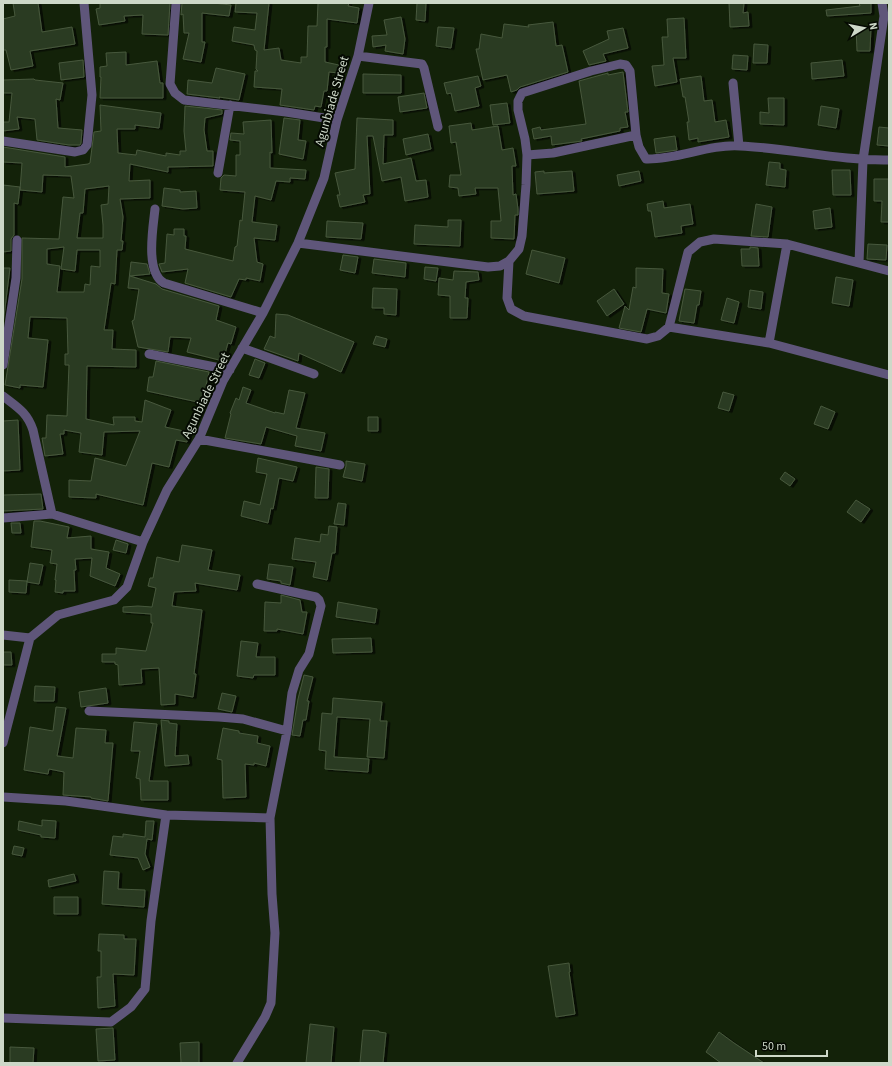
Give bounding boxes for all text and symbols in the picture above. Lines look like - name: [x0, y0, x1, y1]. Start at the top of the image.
- north arrow: [844, 8, 884, 48]
- text: N: [865, 21, 881, 31]
- street label: Agunbiade Street: [310, 53, 354, 149]
- street label: Agunbiade Street: [177, 349, 235, 441]
- scale bar: [756, 1032, 827, 1058]
- text: 50 m: [762, 1038, 786, 1055]

